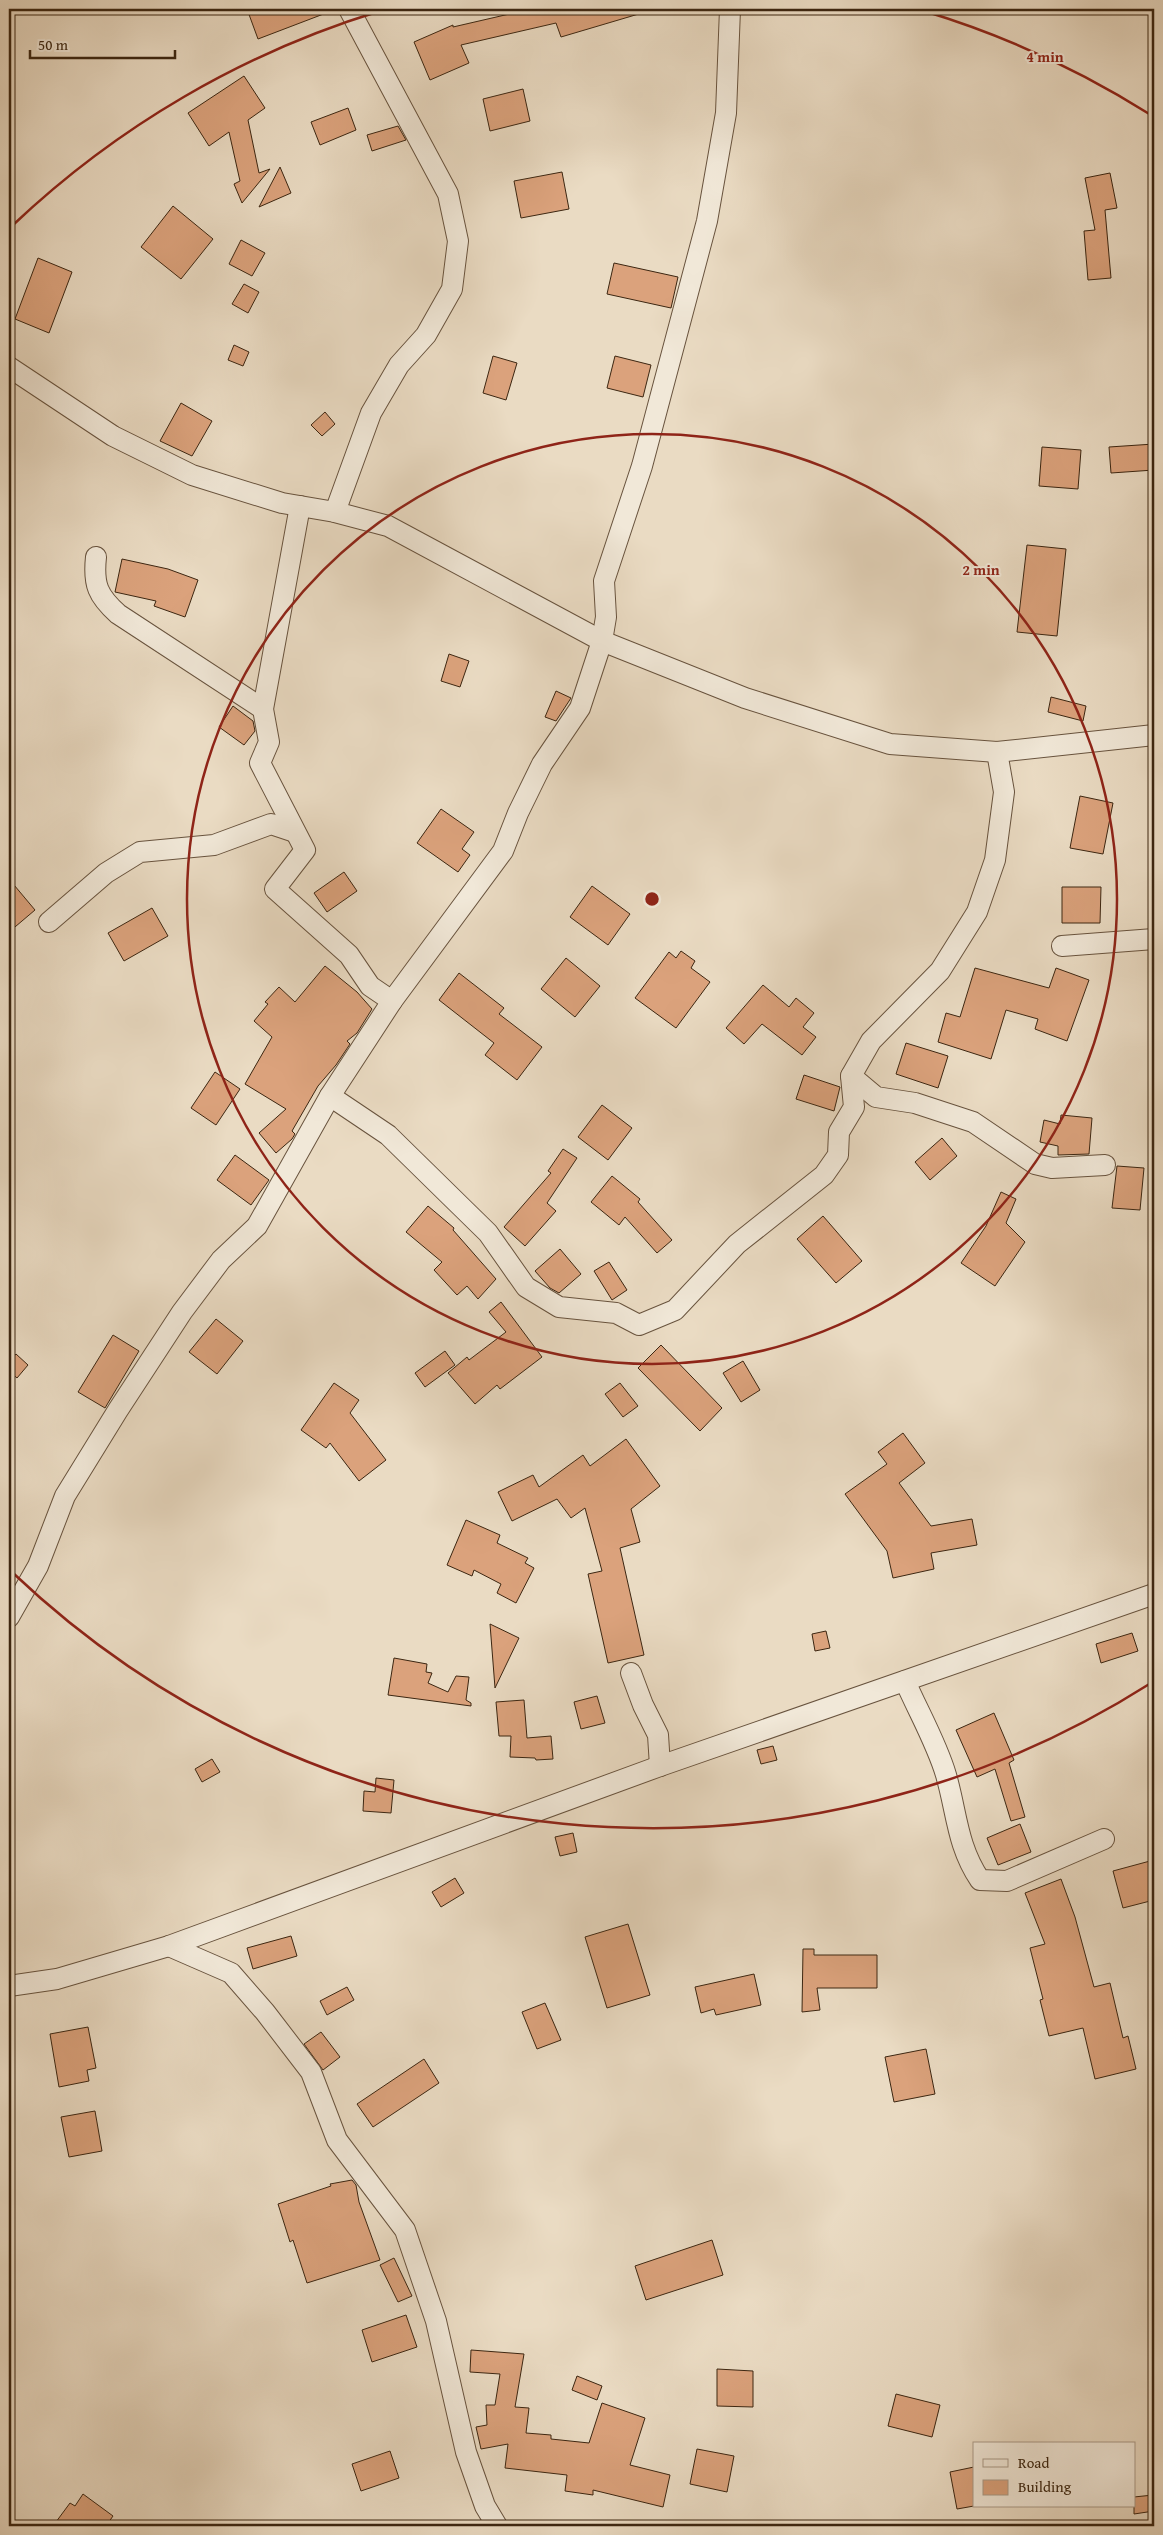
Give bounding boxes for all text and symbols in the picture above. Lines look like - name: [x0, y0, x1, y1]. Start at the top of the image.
- scale bar: [30, 28, 175, 60]
- text: 50 m: [38, 34, 69, 55]
- text: 4 min: [1026, 46, 1064, 67]
- text: 2 min: [962, 559, 1000, 580]
- centre of rings: [643, 890, 661, 908]
- legend: [973, 2442, 1136, 2508]
- text: Road: [1018, 2452, 1049, 2473]
- text: Building: [1018, 2476, 1072, 2497]

